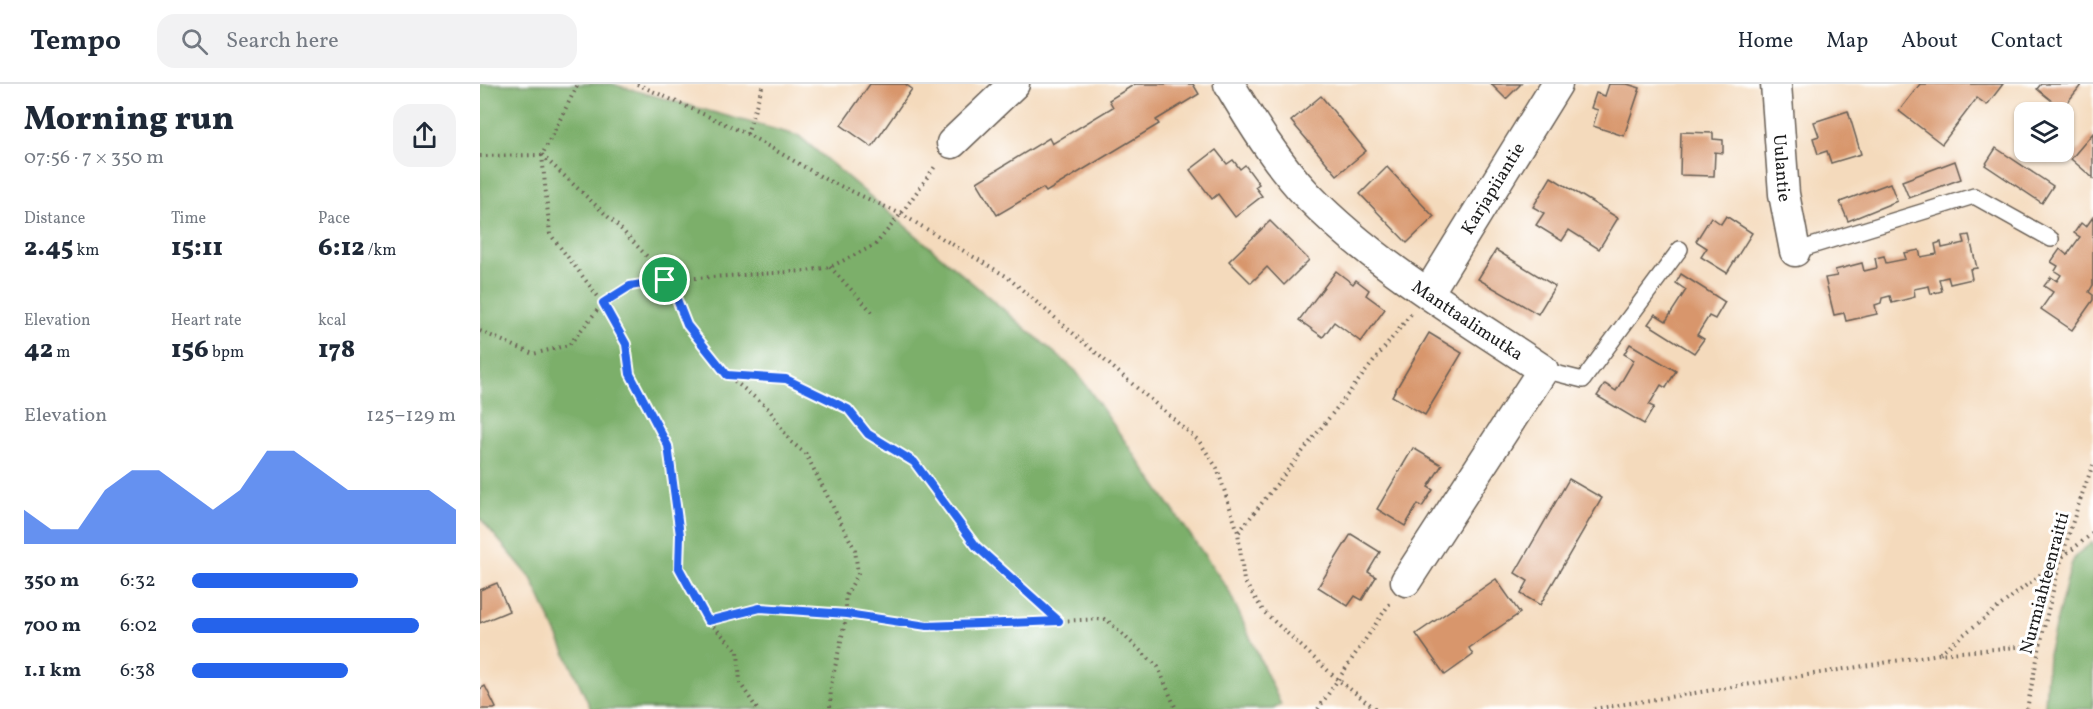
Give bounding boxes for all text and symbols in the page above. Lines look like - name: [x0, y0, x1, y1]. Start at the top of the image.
- search box: [157, 14, 577, 68]
- text: Tempo: [30, 22, 121, 61]
- icon: search: [178, 25, 211, 58]
- text: Search here: [226, 26, 339, 57]
- text: Home: [1738, 27, 1793, 56]
- text: Map: [1826, 27, 1868, 56]
- text: About: [1901, 27, 1958, 56]
- text: Contact: [1991, 27, 2063, 56]
- text: Morning run: [24, 98, 234, 144]
- map controls: [2014, 102, 2074, 162]
- button: layers: [2014, 102, 2074, 162]
- button: share: [393, 104, 456, 167]
- street label: Uulantie: [1766, 133, 1796, 204]
- street label: Karjapiiantie: [1456, 138, 1532, 240]
- text: 07:56 · 7 × 350 m: [24, 144, 164, 172]
- text: Distance: [24, 208, 85, 230]
- text: Time: [171, 208, 206, 230]
- text: Pace: [318, 208, 350, 230]
- text: 2.45: [24, 230, 73, 266]
- text: 15:11: [171, 230, 223, 266]
- text: 6:12: [318, 230, 365, 266]
- text: km: [73, 240, 99, 262]
- text: /km: [365, 240, 396, 262]
- pin: [639, 254, 690, 305]
- icon: arrive: [648, 263, 681, 296]
- street label: Manttaalimutka: [1406, 275, 1528, 367]
- text: Elevation: [24, 310, 91, 332]
- text: Heart rate: [171, 310, 242, 332]
- text: kcal: [318, 310, 346, 332]
- text: 42: [24, 332, 53, 368]
- text: 156: [171, 332, 209, 368]
- text: 178: [318, 332, 355, 368]
- text: m: [53, 342, 70, 364]
- text: bpm: [209, 342, 244, 364]
- text: Elevation: [24, 402, 107, 430]
- text: 125–129 m: [366, 402, 456, 430]
- street label: Nurmiahteenraitti: [2015, 510, 2076, 657]
- text: 350 m: [24, 567, 79, 595]
- text: 6:32: [120, 567, 156, 595]
- text: 700 m: [24, 612, 81, 640]
- text: 6:02: [120, 612, 158, 640]
- text: 1.1 km: [24, 657, 81, 685]
- text: 6:38: [120, 657, 155, 685]

